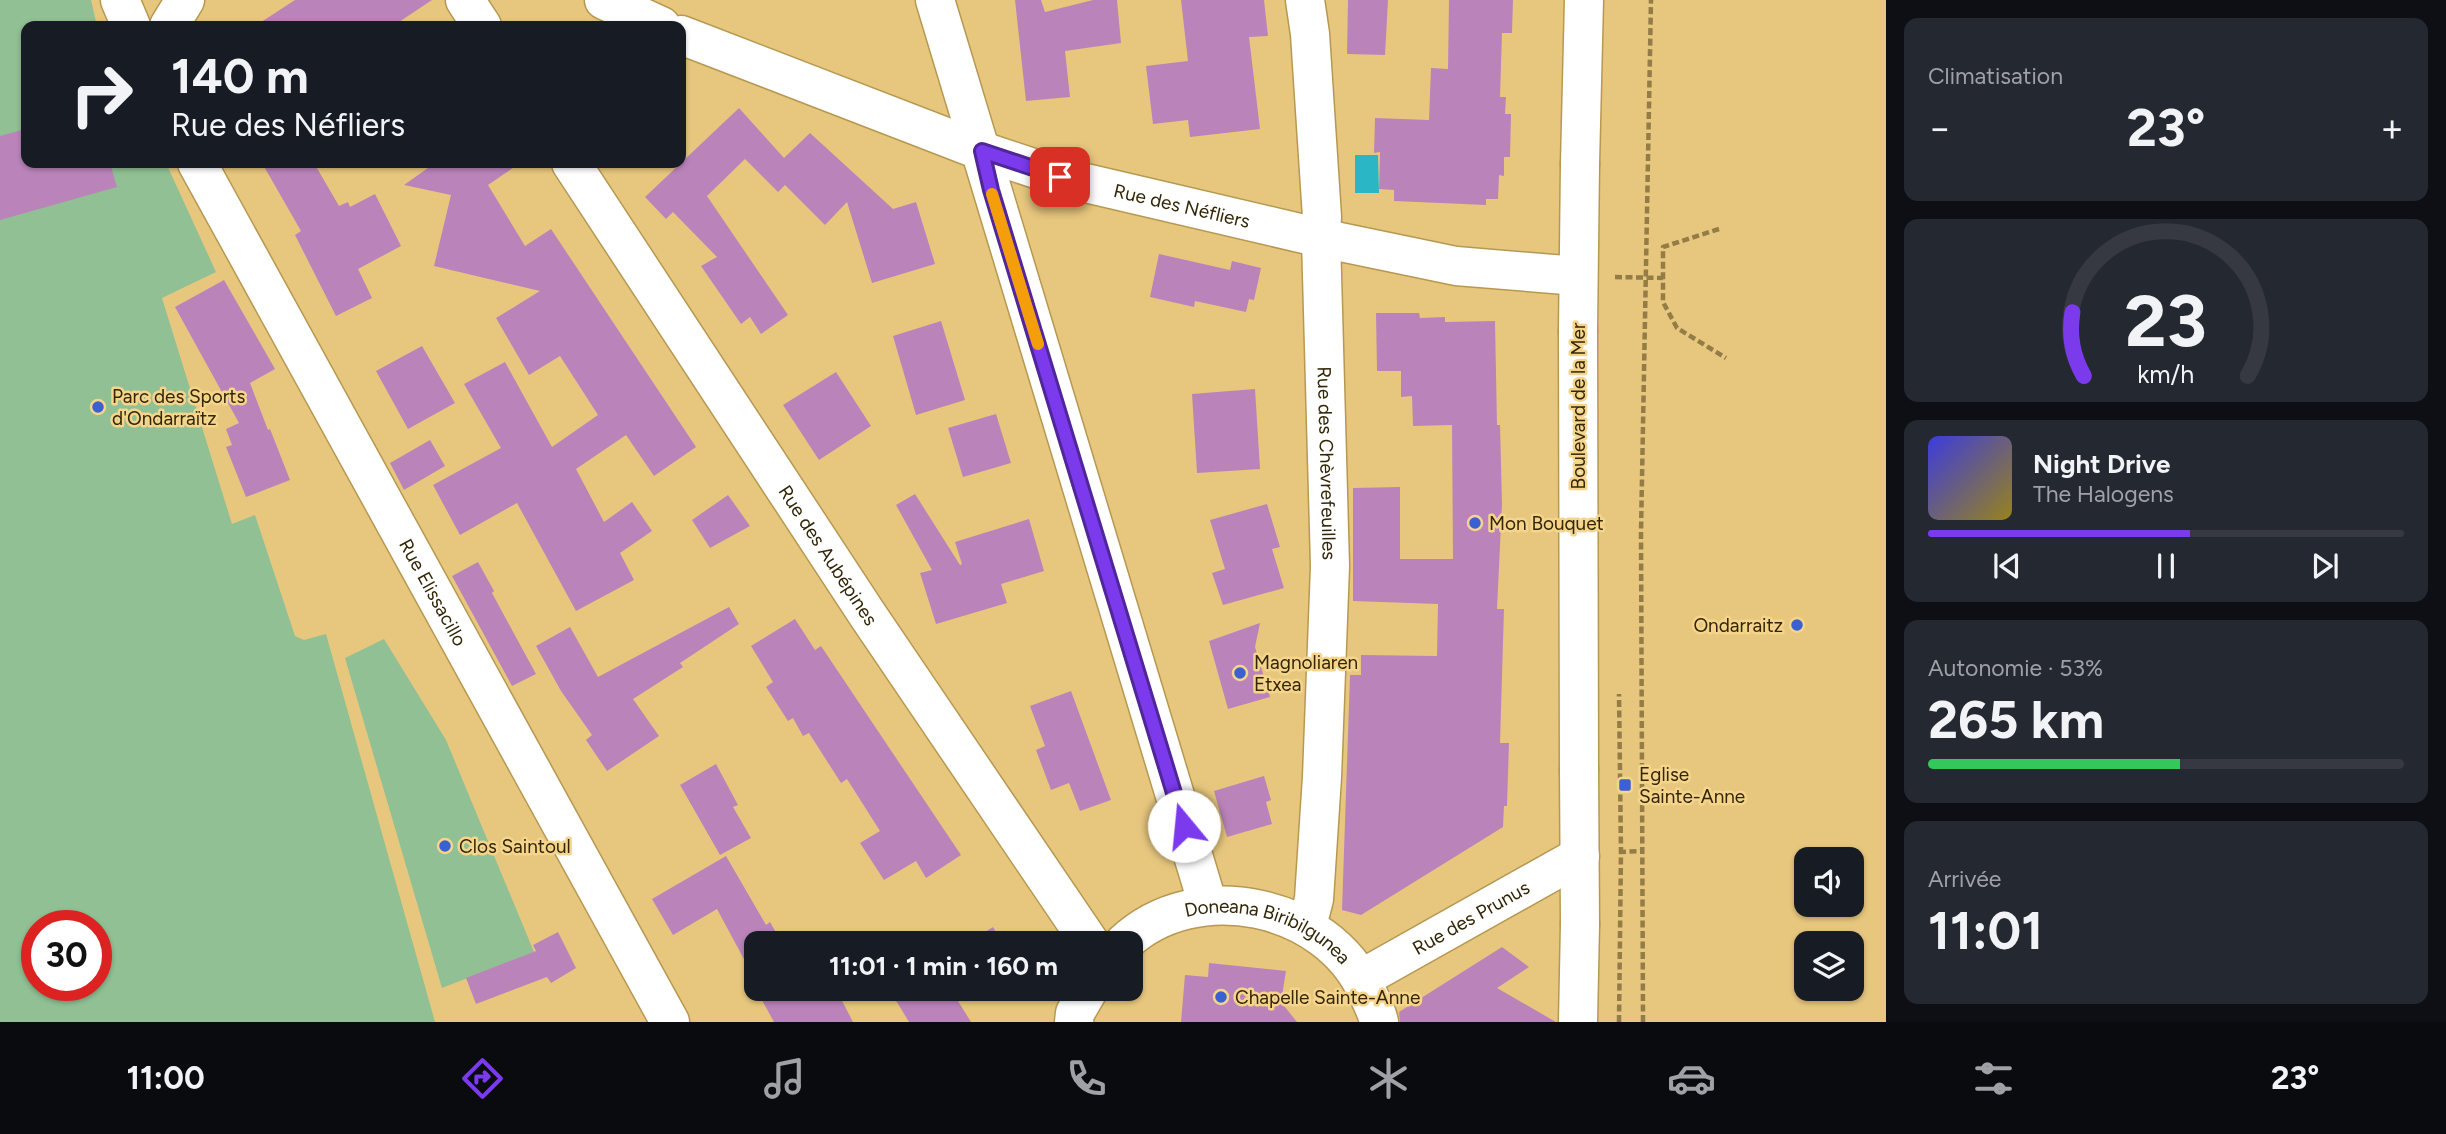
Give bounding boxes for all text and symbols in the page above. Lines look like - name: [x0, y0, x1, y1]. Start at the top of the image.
- text: 140 m: [171, 46, 309, 105]
- icon: right: [56, 49, 147, 140]
- text: Climatisation: [1928, 62, 2063, 90]
- text: 23°: [2127, 97, 2205, 159]
- text: −: [1928, 105, 1952, 151]
- text: +: [2380, 105, 2404, 151]
- text: Rue des Néfliers: [171, 106, 405, 144]
- pin: [1030, 147, 1090, 207]
- icon: arrive: [1041, 158, 1079, 196]
- street label: Rue des Néfliers: [1111, 179, 1252, 233]
- text: 23: [2125, 278, 2207, 365]
- street label: Boulevard de la Mer: [1567, 322, 1590, 489]
- text: km/h: [2137, 359, 2195, 389]
- street label: Rue des Chèvrefeuilles: [1313, 366, 1341, 560]
- place label: Parc des Sports d'Ondarraïtz: [112, 385, 245, 430]
- marker: Parc des Sports d'Ondarraïtz: [90, 399, 106, 415]
- text: Night Drive: [2033, 448, 2170, 480]
- text: The Halogens: [2033, 480, 2174, 508]
- street label: Rue des Aubépines: [774, 481, 882, 630]
- place label: Mon Bouquet: [1489, 512, 1604, 535]
- marker: Mon Bouquet: [1467, 515, 1483, 531]
- street label: Rue Elissacillo: [394, 535, 472, 650]
- icon: previous: [1988, 547, 2026, 585]
- icon: pause: [2147, 547, 2185, 585]
- icon: next: [2306, 547, 2344, 585]
- place label: Ondarraitz: [1693, 614, 1783, 637]
- marker: Ondarraitz: [1789, 617, 1805, 633]
- place label: Magnoliaren Etxea: [1254, 651, 1358, 696]
- text: Autonomie · 53%: [1928, 654, 2103, 682]
- marker: Magnoliaren Etxea: [1232, 665, 1248, 681]
- text: 265 km: [1928, 689, 2104, 751]
- place label: Eglise Sainte-Anne: [1639, 763, 1745, 808]
- marker: Eglise Sainte-Anne: [1617, 777, 1633, 793]
- position arrow: [1147, 789, 1221, 863]
- place label: Clos Saintoul: [459, 835, 571, 858]
- marker: Clos Saintoul: [437, 838, 453, 854]
- map controls: [1794, 847, 1864, 1001]
- button: sound: [1794, 847, 1864, 917]
- text: Arrivée: [1928, 865, 2001, 893]
- street label: Rue des Prunus: [1408, 876, 1534, 960]
- street label: Doneana Biribilgunea: [1182, 895, 1355, 969]
- text: 11:01: [1928, 900, 2043, 962]
- speed limit sign: 30: [21, 910, 112, 1001]
- button: layers: [1794, 931, 1864, 1001]
- text: 11:01 · 1 min · 160 m: [829, 950, 1058, 982]
- place label: Chapelle Sainte-Anne: [1235, 986, 1420, 1009]
- marker: Chapelle Sainte-Anne: [1213, 989, 1229, 1005]
- icon: directions: [458, 1054, 507, 1103]
- icon: music: [760, 1054, 809, 1103]
- icon: phone: [1062, 1054, 1111, 1103]
- icon: climate: [1364, 1054, 1413, 1103]
- icon: car: [1667, 1054, 1716, 1103]
- icon: filters: [1969, 1054, 2018, 1103]
- text: 11:00: [127, 1059, 205, 1097]
- text: 23°: [2271, 1059, 2319, 1097]

